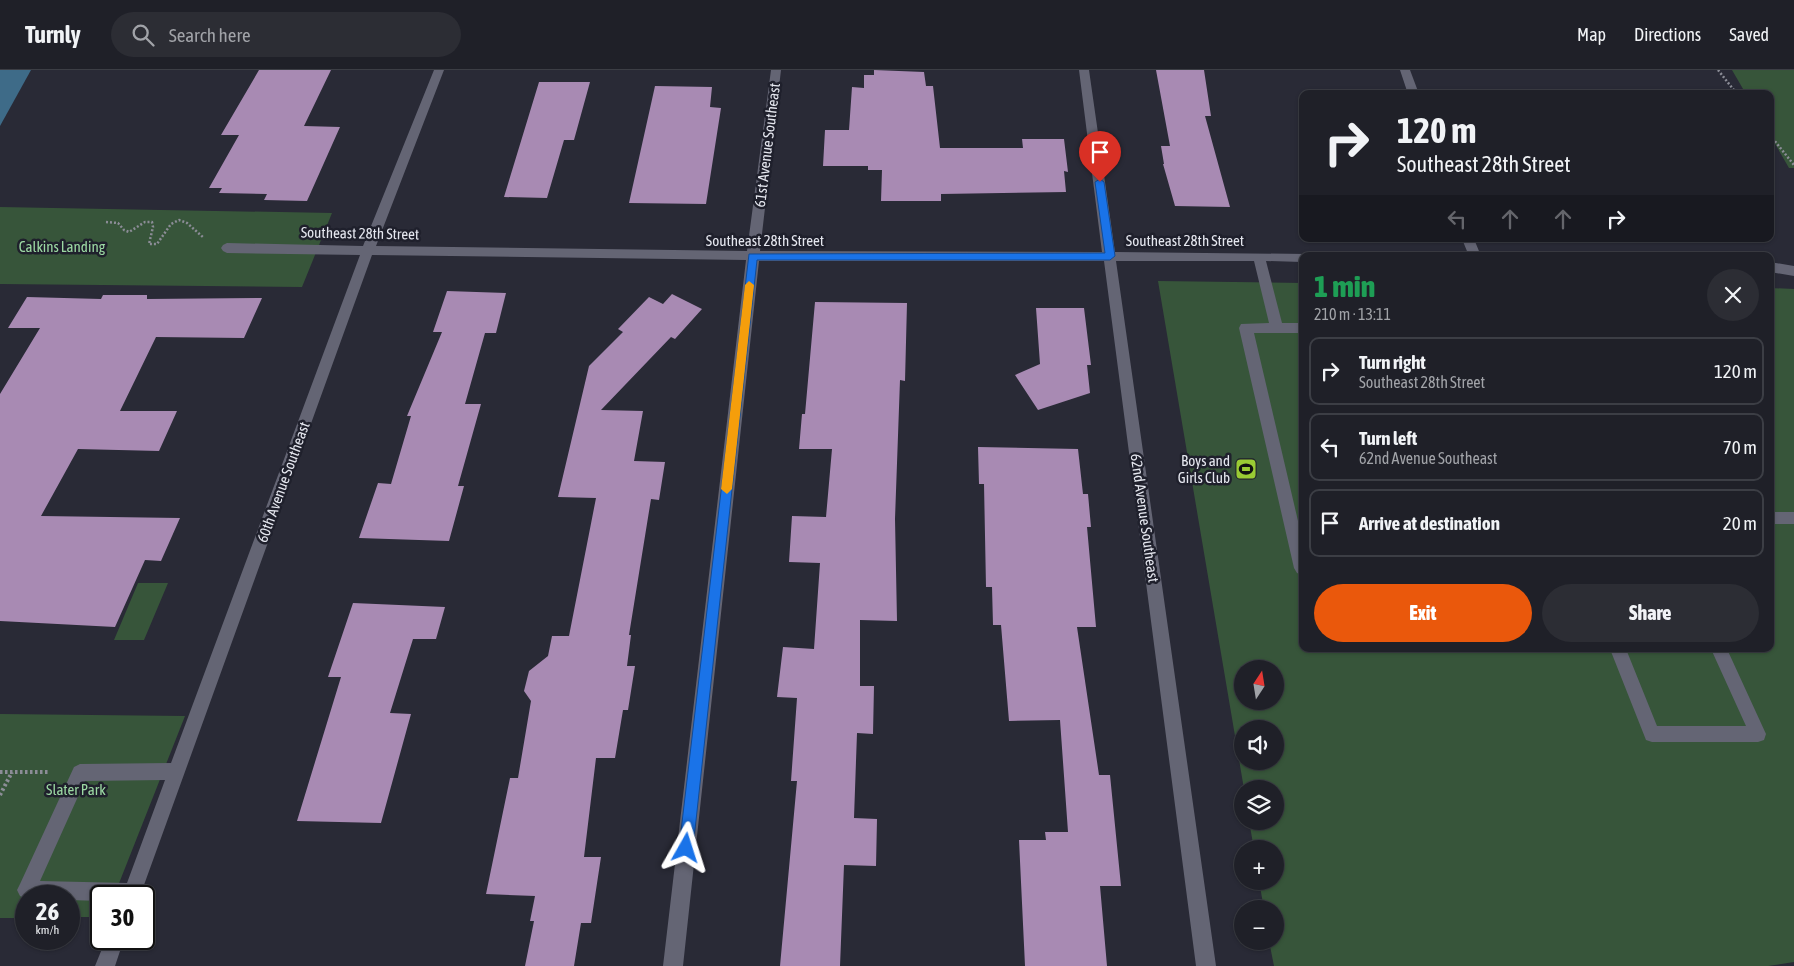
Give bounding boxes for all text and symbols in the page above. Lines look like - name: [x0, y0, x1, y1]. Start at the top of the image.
- search box: [111, 12, 461, 57]
- text: Turnly: [25, 21, 81, 48]
- icon: search: [129, 21, 157, 49]
- text: Search here: [169, 24, 251, 46]
- text: Map: [1577, 24, 1606, 45]
- text: Directions: [1634, 24, 1701, 45]
- text: Saved: [1729, 24, 1769, 45]
- street label: 61st Avenue Southeast: [751, 82, 783, 208]
- icon: right: [1314, 110, 1379, 175]
- text: 120 m: [1397, 110, 1476, 150]
- pin: [1079, 131, 1121, 182]
- icon: arrive: [1086, 138, 1114, 166]
- text: Southeast 28th Street: [1397, 151, 1571, 177]
- icon: left: [1443, 205, 1471, 233]
- icon: ahead: [1496, 205, 1524, 233]
- icon: ahead: [1549, 205, 1577, 233]
- icon: right: [1602, 205, 1630, 233]
- street label: Southeast 28th Street: [301, 223, 419, 243]
- street label: Southeast 28th Street: [706, 232, 824, 249]
- street label: Southeast 28th Street: [1126, 232, 1244, 249]
- park label: Calkins Landing: [19, 238, 106, 255]
- text: 1 min: [1314, 269, 1375, 303]
- button: close: [1707, 269, 1759, 321]
- text: 210 m · 13:11: [1314, 305, 1391, 323]
- text: Turn right: [1359, 351, 1426, 373]
- icon: right: [1316, 357, 1344, 385]
- text: 120 m: [1714, 360, 1757, 382]
- text: Southeast 28th Street: [1359, 373, 1485, 391]
- street label: 60th Avenue Southeast: [253, 419, 313, 545]
- text: Turn left: [1359, 427, 1417, 449]
- icon: left: [1316, 433, 1344, 461]
- text: 70 m: [1723, 436, 1757, 458]
- text: 62nd Avenue Southeast: [1359, 449, 1497, 467]
- place label: Boys and Girls Club: [1178, 452, 1230, 486]
- street label: 62nd Avenue Southeast: [1128, 453, 1162, 583]
- sports icon: Boys and Girls Club: [1234, 457, 1258, 481]
- icon: arrive: [1316, 509, 1344, 537]
- text: Arrive at destination: [1359, 512, 1500, 534]
- text: 20 m: [1723, 512, 1757, 534]
- button: Exit: [1314, 584, 1532, 642]
- button: Share: [1542, 584, 1759, 642]
- north arrow: [1234, 660, 1284, 710]
- map controls: [1234, 660, 1284, 950]
- button: sound: [1234, 720, 1284, 770]
- button: layers: [1234, 780, 1284, 830]
- park label: Slater Park: [46, 781, 106, 798]
- position arrow: [659, 821, 711, 873]
- button: +: [1234, 840, 1284, 890]
- speed limit sign: 30: [90, 885, 155, 950]
- text: 26: [36, 897, 59, 925]
- button: −: [1234, 900, 1284, 950]
- text: km/h: [36, 923, 59, 937]

